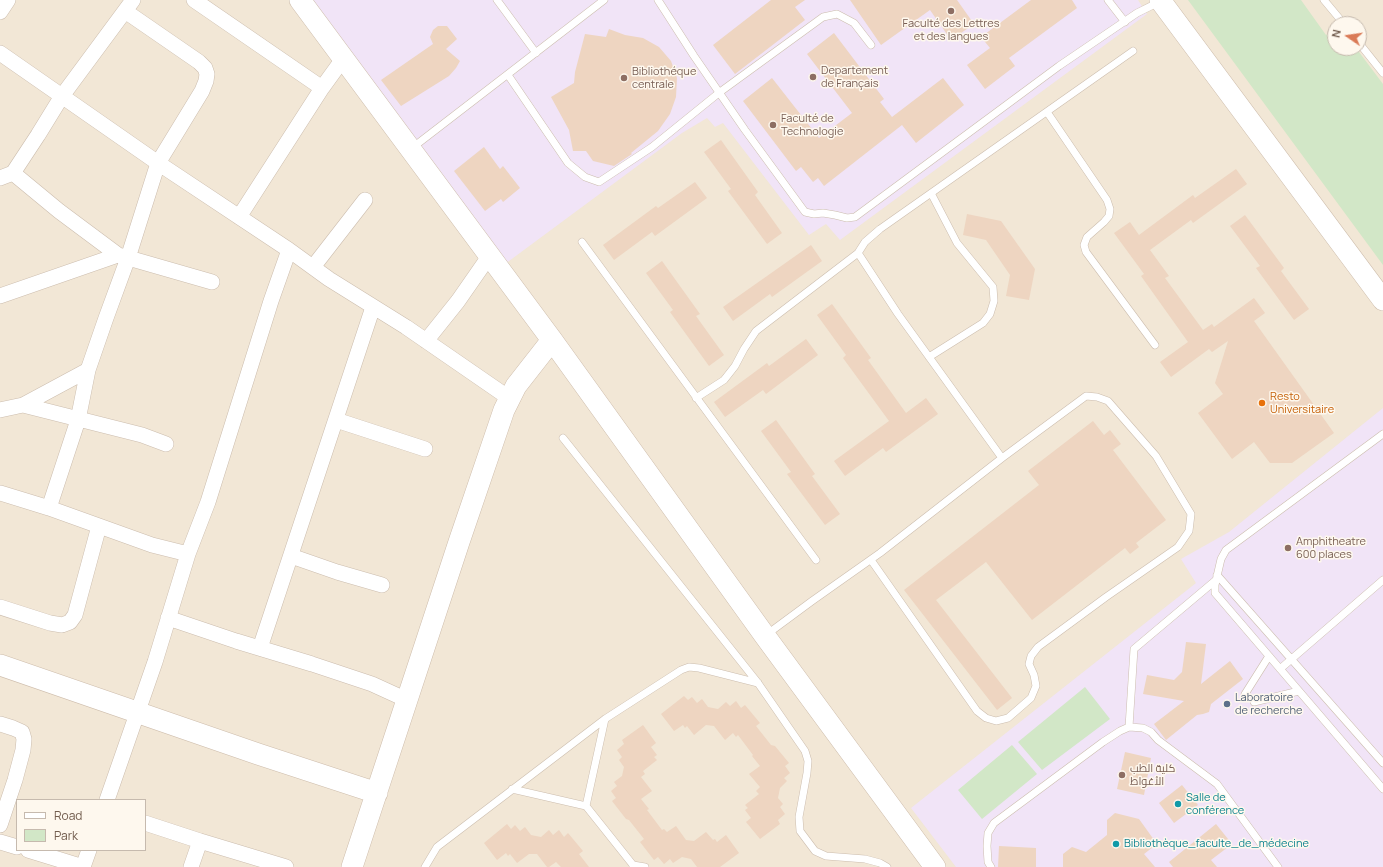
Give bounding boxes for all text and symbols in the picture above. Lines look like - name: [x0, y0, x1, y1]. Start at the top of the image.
- marker: Faculté des Lettres et des langues: [946, 6, 956, 16]
- north arrow: [1327, 16, 1367, 56]
- place label: Faculté des Lettres et des langues: [903, 17, 999, 43]
- text: N: [1328, 28, 1344, 39]
- place label: Departement de Français: [821, 64, 888, 90]
- place label: Bibliothéque centrale: [632, 65, 696, 91]
- marker: Departement de Français: [808, 72, 818, 82]
- marker: Bibliothéque centrale: [619, 73, 629, 83]
- place label: Faculté de Technologie: [781, 112, 843, 138]
- marker: Faculté de Technologie: [768, 120, 778, 130]
- place label: Resto Universitaire: [1270, 390, 1334, 416]
- marker: Resto Universitaire: [1257, 398, 1267, 408]
- place label: Amphitheatre 600 places: [1296, 535, 1366, 561]
- marker: Amphitheatre 600 places: [1283, 543, 1293, 553]
- place label: Laboratoire de recherche: [1235, 691, 1302, 717]
- marker: Laboratoire de recherche: [1222, 699, 1232, 709]
- place label: كلية الطب الأغواط: [1130, 762, 1175, 788]
- marker: كلية الطب الأغواط: [1117, 770, 1127, 780]
- place label: Salle de conférence: [1186, 791, 1244, 817]
- legend: [16, 799, 146, 851]
- marker: Salle de conférence: [1173, 799, 1183, 809]
- text: Road: [54, 807, 82, 824]
- text: Park: [54, 827, 78, 844]
- place label: Bibliothèque_faculte_de_médecine: [1124, 837, 1309, 851]
- marker: Bibliothèque_faculte_de_médecine: [1111, 839, 1121, 849]

